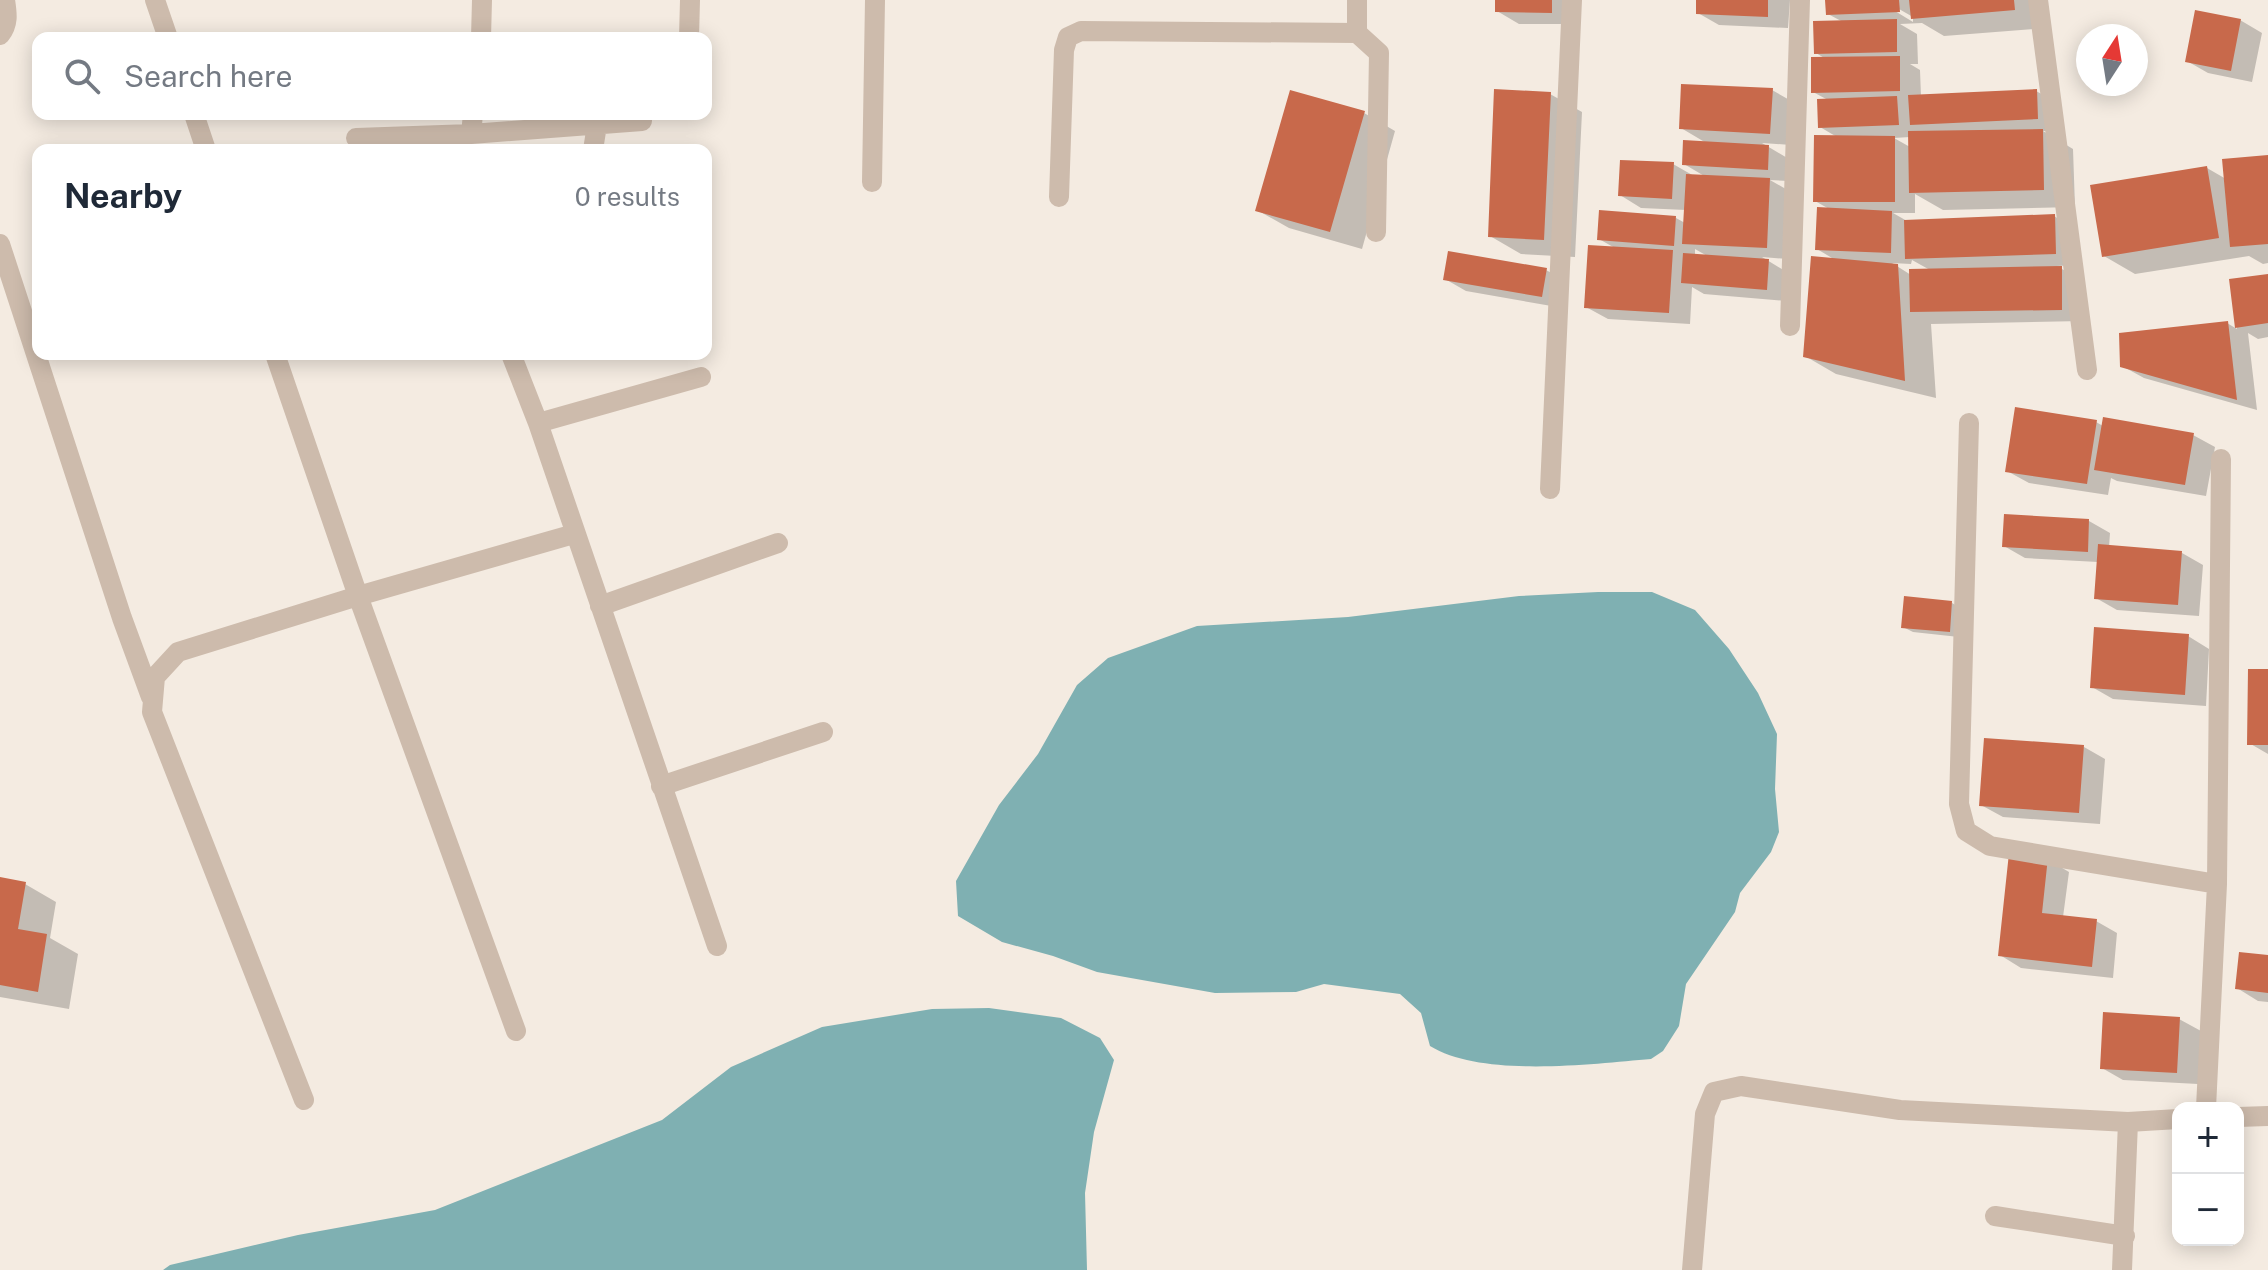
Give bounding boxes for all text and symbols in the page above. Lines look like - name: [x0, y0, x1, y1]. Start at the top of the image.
- north arrow: [2076, 24, 2148, 96]
- search box: [32, 32, 712, 120]
- icon: search: [60, 54, 104, 98]
- text: Search here: [124, 58, 292, 94]
- text: Nearby: [64, 176, 182, 216]
- text: 0 results: [575, 181, 680, 212]
- map controls: [2172, 1102, 2244, 1246]
- button: +: [2172, 1102, 2244, 1174]
- button: −: [2172, 1174, 2244, 1246]

